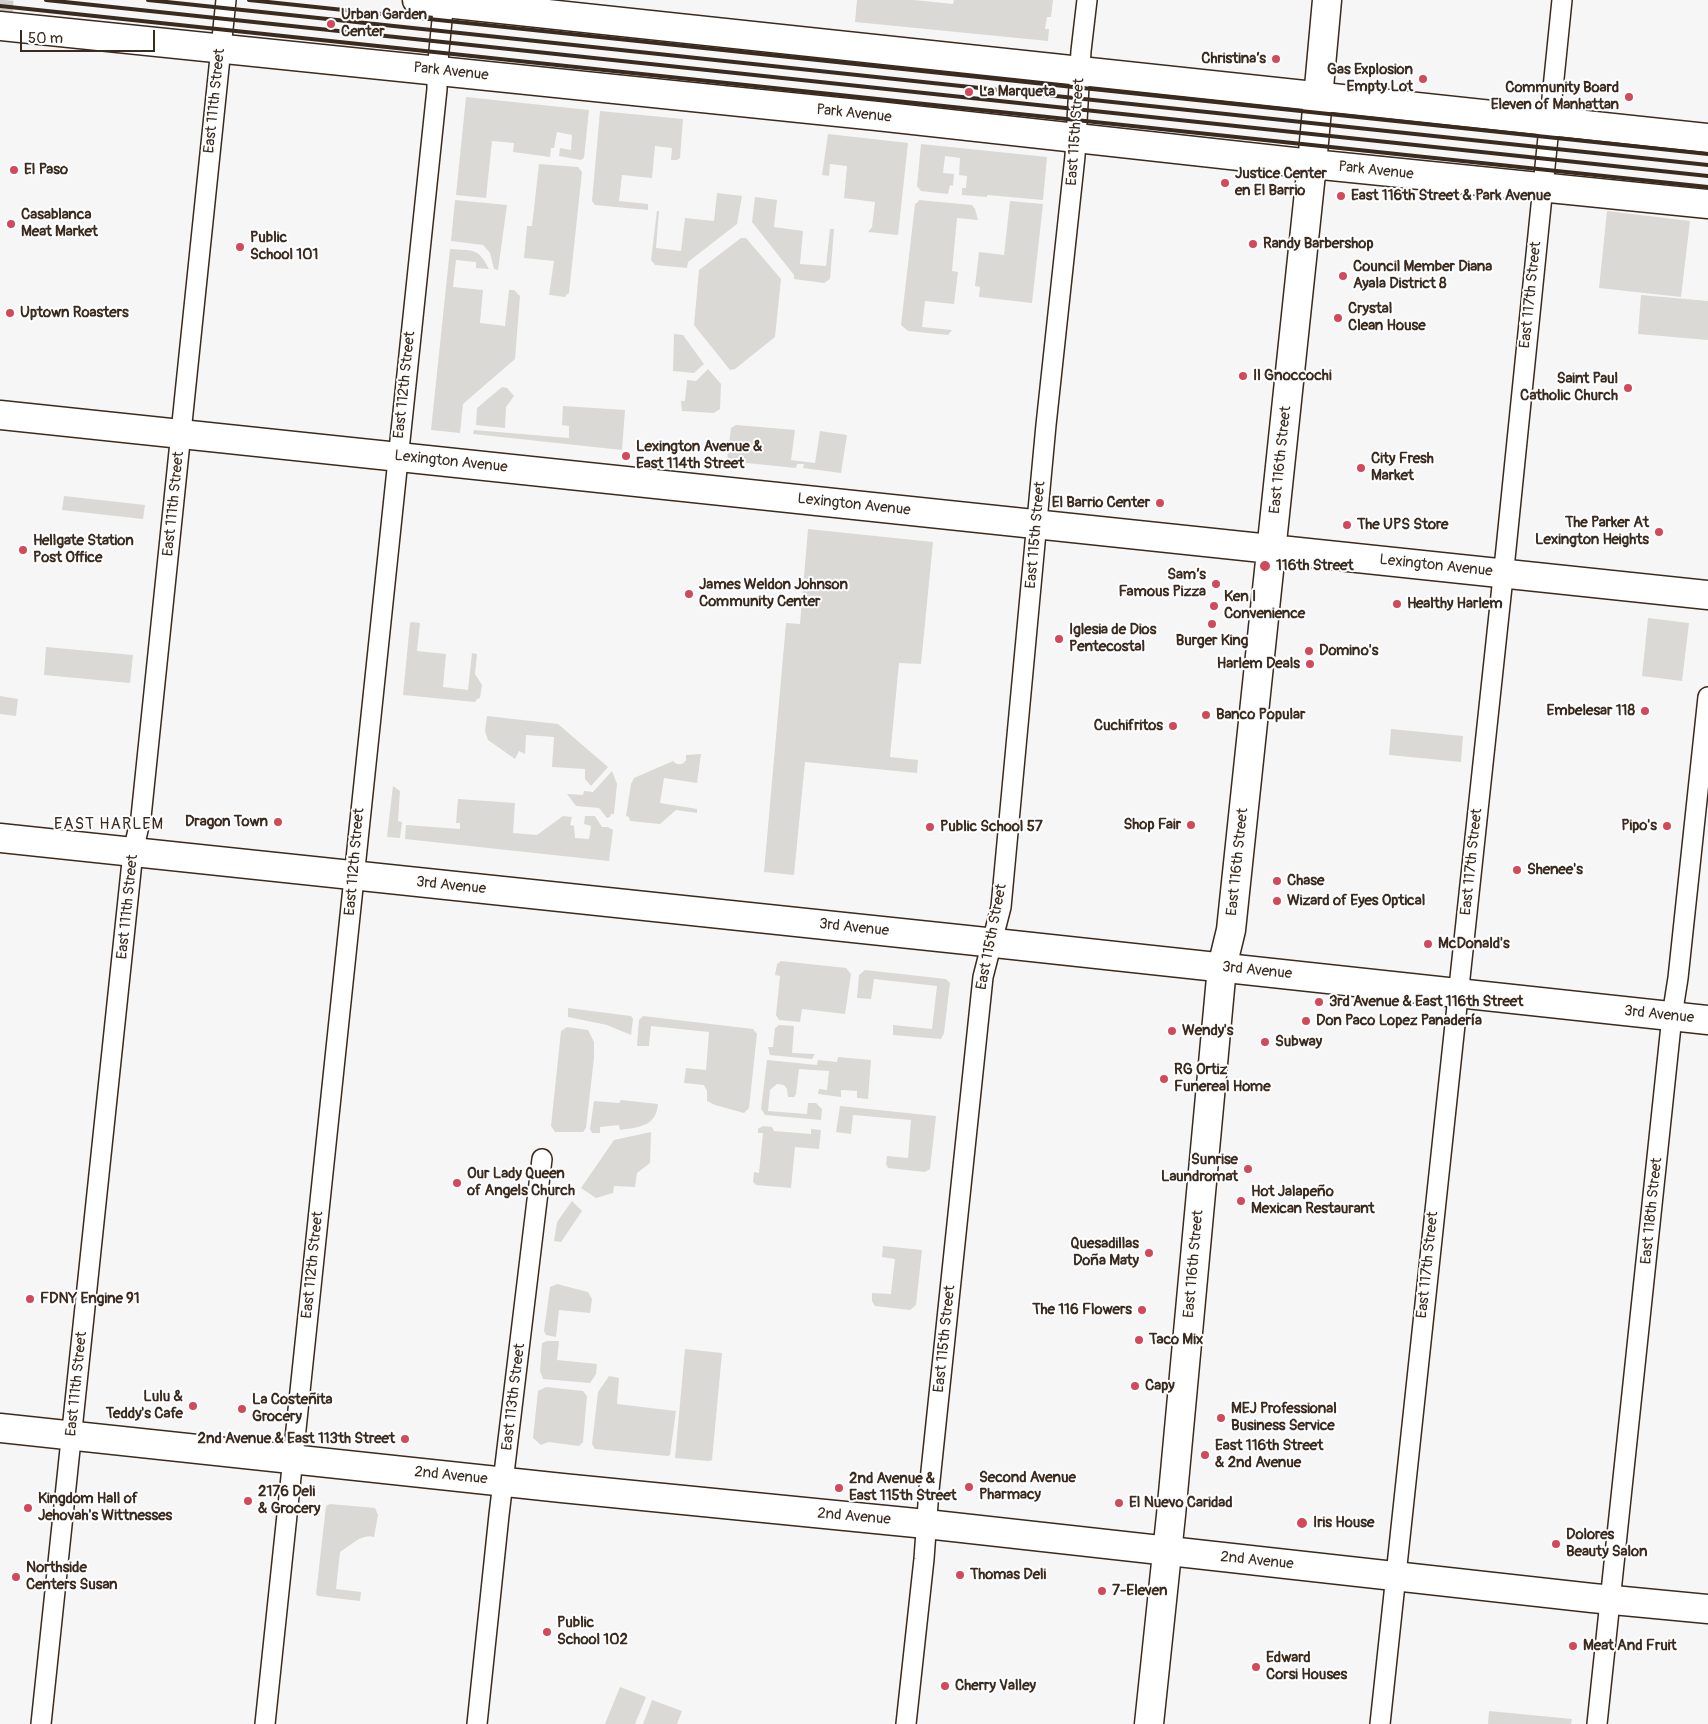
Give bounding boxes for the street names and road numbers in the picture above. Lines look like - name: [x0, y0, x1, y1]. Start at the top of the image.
- street label: East 111th Street: [201, 48, 229, 154]
- street label: Park Avenue: [412, 59, 490, 85]
- street label: East 115th Street: [1063, 78, 1089, 186]
- street label: Park Avenue: [815, 101, 893, 127]
- street label: Park Avenue: [1337, 158, 1415, 184]
- street label: East 117th Street: [1516, 241, 1546, 349]
- street label: East 112th Street: [390, 330, 420, 440]
- street label: East 116th Street: [1266, 405, 1296, 515]
- street label: Lexington Avenue: [394, 447, 508, 477]
- street label: East 111th Street: [160, 451, 188, 557]
- street label: East 115th Street: [1022, 481, 1050, 589]
- street label: Lexington Avenue: [797, 490, 911, 520]
- street label: Lexington Avenue: [1379, 551, 1493, 581]
- street label: East 112th Street: [341, 807, 369, 917]
- street label: East 116th Street: [1223, 807, 1253, 917]
- street label: East 117th Street: [1457, 808, 1487, 916]
- street label: East 111th Street: [114, 854, 142, 960]
- street label: 3rd Avenue: [415, 873, 487, 899]
- street label: East 115th Street: [973, 882, 1011, 992]
- street label: 3rd Avenue: [818, 915, 890, 941]
- street label: 3rd Avenue: [1221, 958, 1293, 984]
- street label: 3rd Avenue: [1623, 1002, 1695, 1028]
- street label: East 118th Street: [1637, 1157, 1667, 1265]
- street label: East 116th Street: [1180, 1209, 1208, 1319]
- street label: East 112th Street: [298, 1210, 328, 1320]
- street label: East 117th Street: [1413, 1211, 1443, 1319]
- street label: East 115th Street: [930, 1285, 960, 1393]
- street label: East 111th Street: [63, 1331, 91, 1437]
- street label: East 113th Street: [498, 1342, 530, 1452]
- street label: 2nd Avenue: [413, 1463, 489, 1489]
- street label: 2nd Avenue: [817, 1505, 891, 1529]
- street label: 2nd Avenue: [1219, 1548, 1295, 1574]

